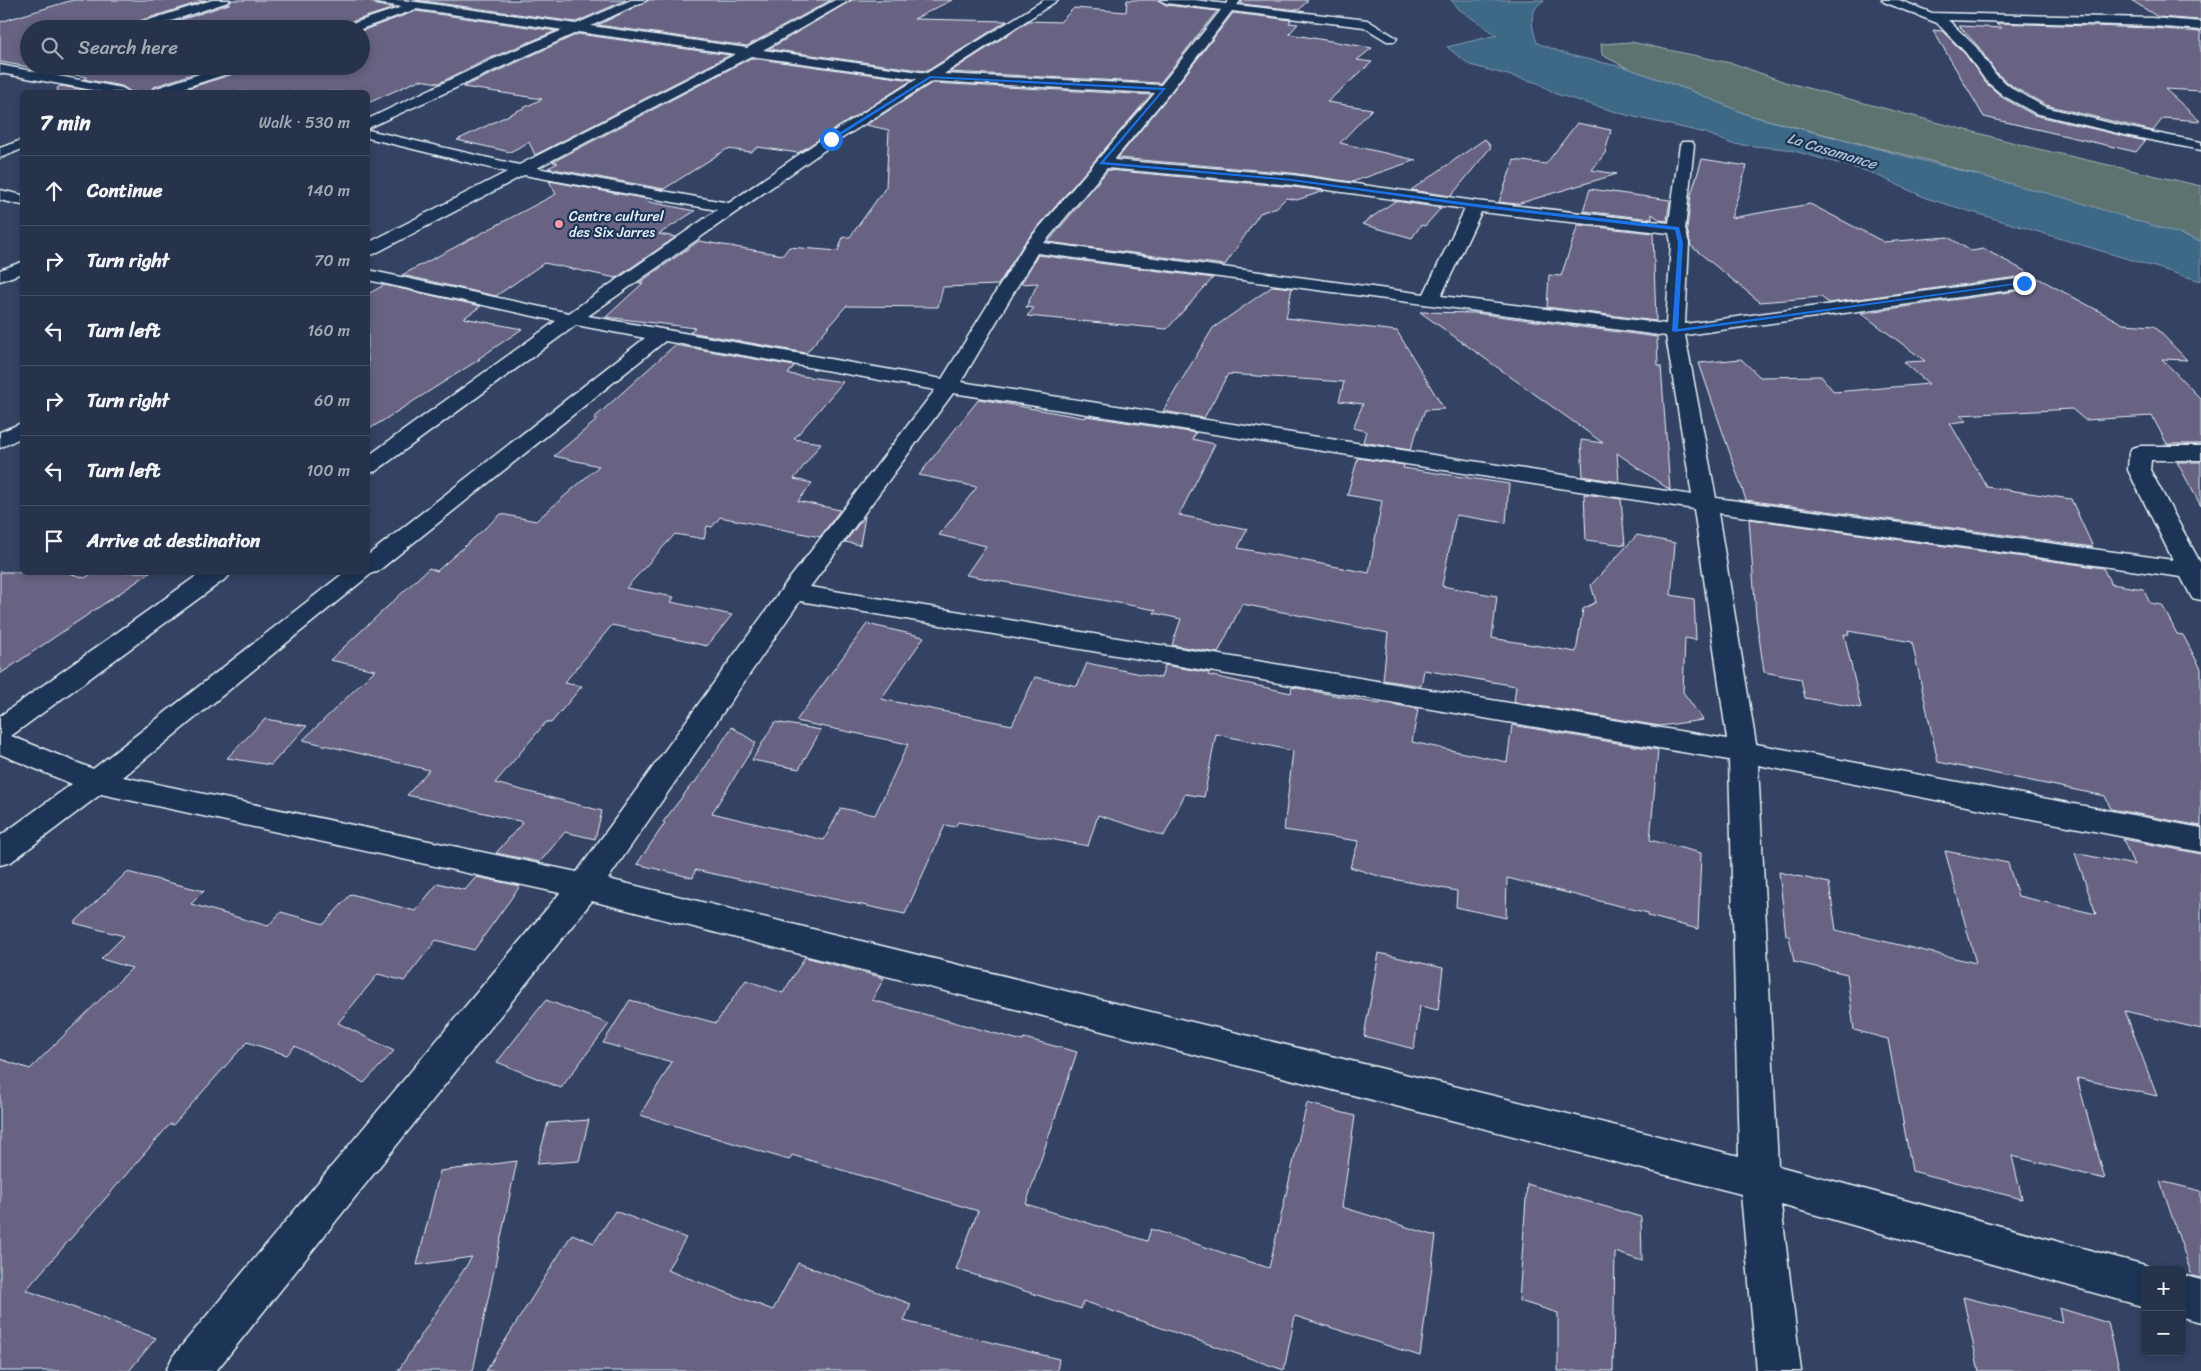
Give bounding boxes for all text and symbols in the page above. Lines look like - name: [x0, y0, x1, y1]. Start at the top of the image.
- search box: [20, 20, 370, 75]
- text: Search here: [78, 31, 178, 64]
- icon: search: [38, 34, 66, 62]
- text: 7 min: [40, 104, 91, 142]
- text: Walk · 530 m: [259, 108, 350, 137]
- water label: La Casamance: [1784, 125, 1881, 177]
- route start: [820, 128, 843, 151]
- text: Continue: [87, 174, 163, 207]
- text: 140 m: [307, 176, 350, 205]
- icon: ahead: [40, 177, 68, 205]
- place label: Centre culturel des Six Jarres: [569, 204, 665, 245]
- marker: Centre culturel des Six Jarres: [553, 218, 565, 230]
- text: Turn right: [87, 244, 169, 277]
- text: 70 m: [314, 246, 350, 275]
- icon: right: [40, 247, 68, 275]
- route end: [2013, 272, 2036, 295]
- text: Turn left: [87, 314, 160, 347]
- text: 160 m: [307, 316, 350, 345]
- icon: left: [40, 317, 68, 345]
- text: Turn right: [87, 384, 169, 417]
- text: 60 m: [314, 386, 350, 415]
- icon: right: [40, 387, 68, 415]
- text: Turn left: [87, 454, 160, 487]
- text: 100 m: [306, 456, 350, 485]
- icon: left: [40, 457, 68, 485]
- text: Arrive at destination: [87, 524, 260, 557]
- icon: arrive: [40, 527, 68, 555]
- map controls: [2141, 1266, 2186, 1356]
- button: +: [2141, 1266, 2186, 1311]
- button: −: [2141, 1311, 2186, 1356]

